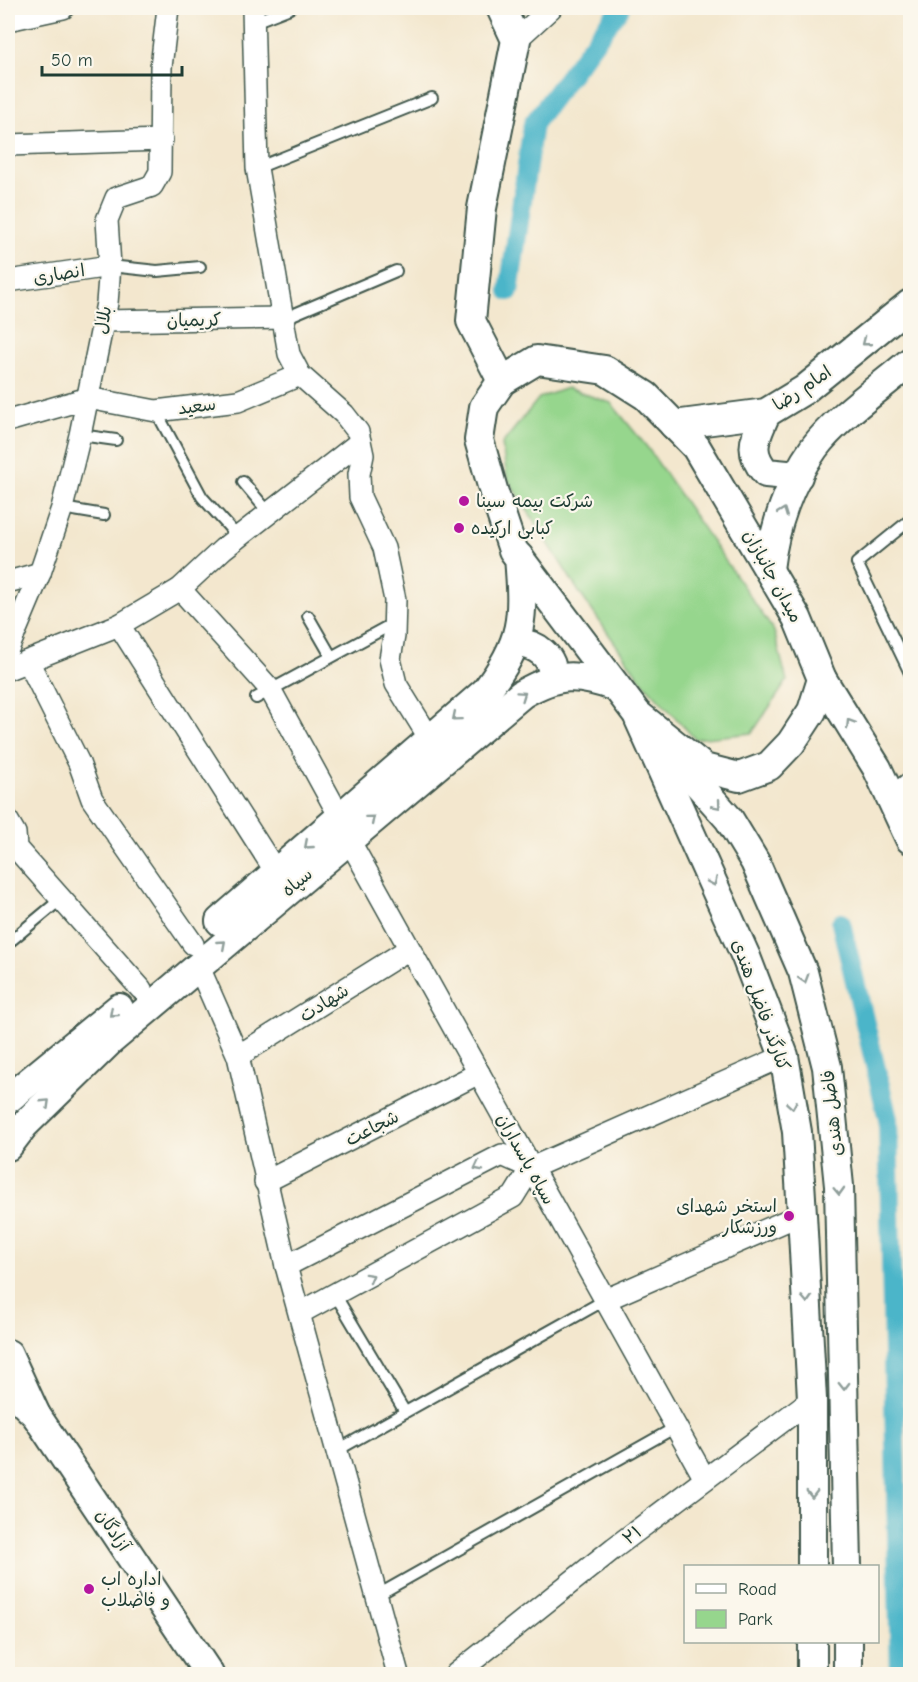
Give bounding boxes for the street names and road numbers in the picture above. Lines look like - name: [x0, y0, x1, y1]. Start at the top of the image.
- street label: انصاری: [32, 260, 86, 289]
- street label: بلال: [91, 304, 116, 336]
- street label: کریمیان: [167, 310, 222, 331]
- street label: امام رضا: [769, 361, 837, 418]
- street label: سعید: [177, 394, 217, 419]
- street label: میدان جانبازان: [738, 526, 807, 626]
- street label: سپاه: [278, 864, 317, 902]
- street label: کنارگذر فاضل هندی: [727, 937, 794, 1074]
- street label: شهادت: [296, 980, 353, 1027]
- street label: فاضل هندی: [818, 1069, 847, 1157]
- street label: شجاعت: [342, 1106, 403, 1151]
- street label: سپاه پاسداران: [491, 1110, 559, 1209]
- street label: آزادگان: [91, 1505, 135, 1556]
- street label: ۲۱: [619, 1521, 646, 1549]

